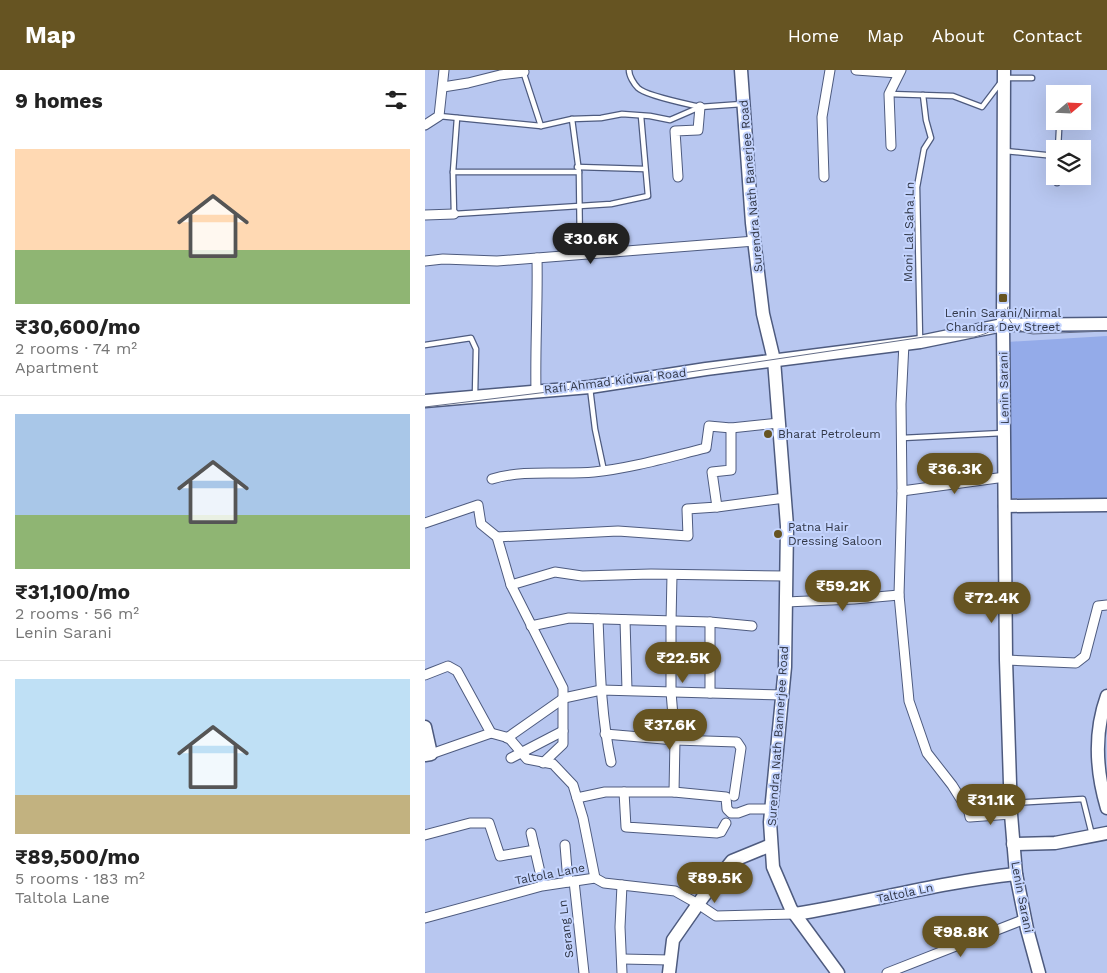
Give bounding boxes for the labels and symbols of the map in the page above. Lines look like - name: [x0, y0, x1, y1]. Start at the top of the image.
- north arrow: [1046, 85, 1091, 130]
- street label: Surendra Nath Banerjee Road: [736, 99, 766, 273]
- street label: Moni Lal Saha Ln: [901, 182, 917, 282]
- pin: ₹30.6K: [550, 222, 632, 265]
- marker: Lenin Sarani/Nirmal Chandra Dev Street: [997, 292, 1009, 304]
- place label: Lenin Sarani/Nirmal Chandra Dev Street: [945, 306, 1062, 334]
- street label: Lenin Sarani: [996, 352, 1012, 424]
- street label: Rafi Ahmad Kidwai Road: [543, 365, 687, 397]
- place label: Bharat Petroleum: [778, 427, 881, 441]
- marker: Bharat Petroleum: [762, 428, 774, 440]
- pin: ₹36.3K: [914, 452, 996, 495]
- place label: Patna Hair Dressing Saloon: [788, 520, 882, 548]
- marker: Patna Hair Dressing Saloon: [772, 528, 784, 540]
- pin: ₹59.2K: [802, 570, 884, 612]
- pin: ₹72.4K: [951, 582, 1033, 624]
- pin: ₹22.5K: [642, 642, 724, 684]
- street label: Surendra Nath Bannerjee Road: [765, 645, 791, 827]
- pin: ₹37.6K: [629, 708, 711, 751]
- pin: ₹31.1K: [950, 784, 1032, 826]
- street label: Taltola Lane: [514, 860, 586, 888]
- street label: Lenin Sarani: [1008, 860, 1036, 934]
- pin: ₹89.5K: [674, 862, 756, 904]
- street label: Taltola Ln: [875, 880, 935, 906]
- street label: Serang Ln: [555, 899, 577, 959]
- pin: ₹98.8K: [920, 916, 1002, 958]

